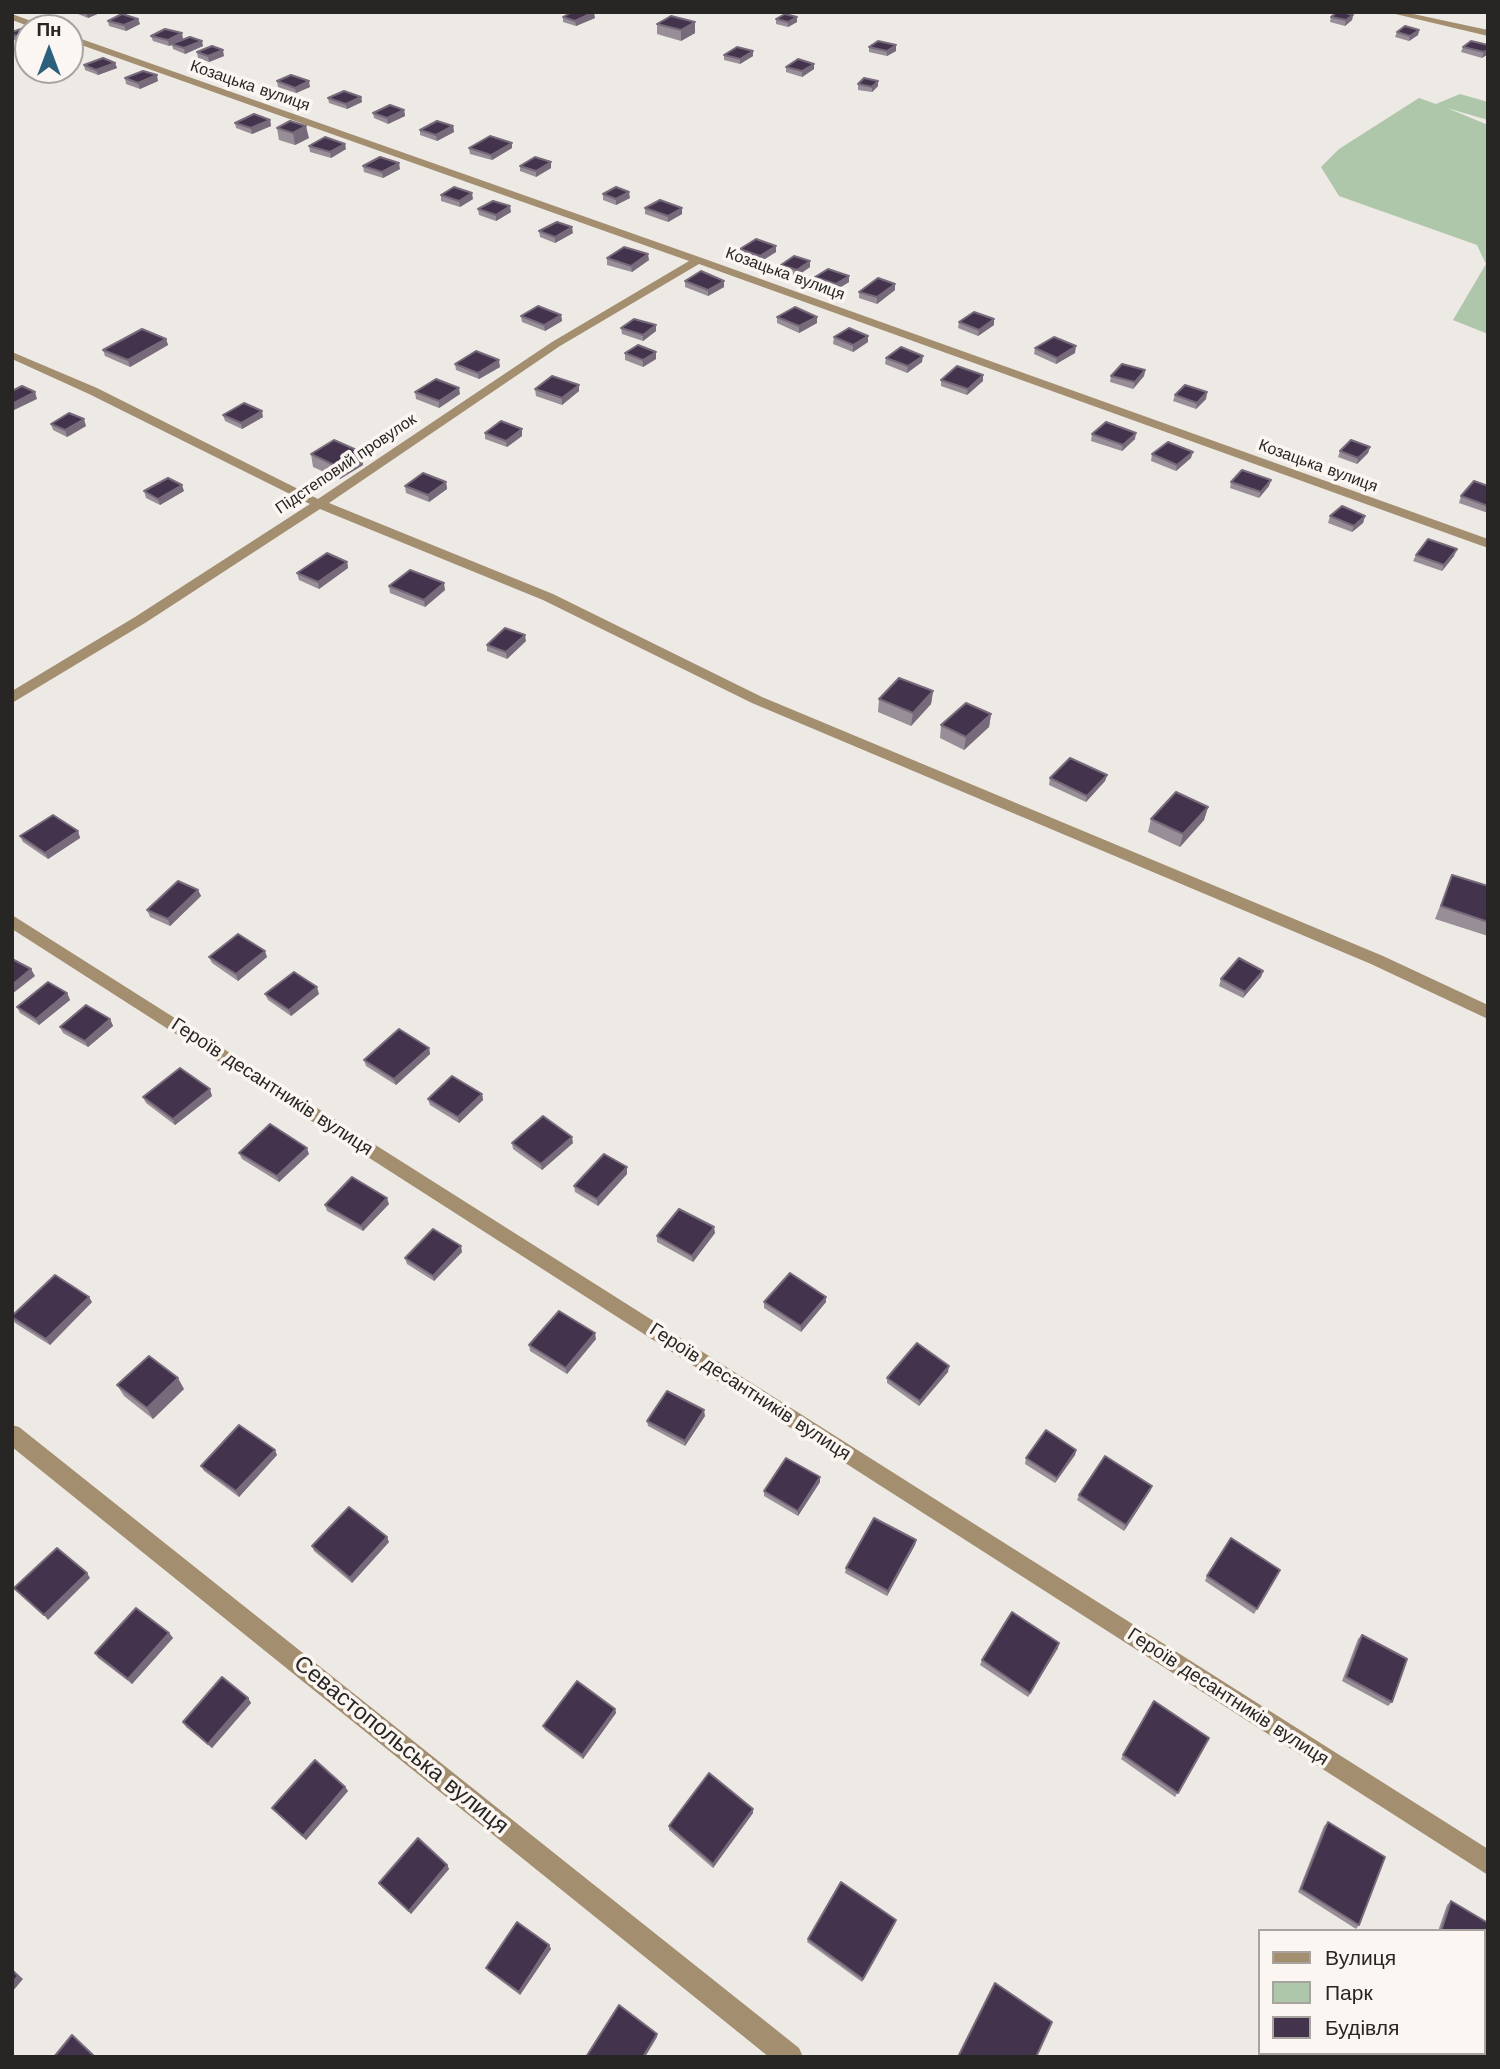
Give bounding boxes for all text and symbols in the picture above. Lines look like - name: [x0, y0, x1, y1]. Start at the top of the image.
- north arrow: [14, 14, 84, 84]
- text: Пн: [36, 18, 62, 41]
- street label: Козацька вулиця: [188, 57, 312, 115]
- street label: Козацька вулиця: [723, 244, 847, 304]
- street label: Підстеповий провулок: [272, 410, 420, 518]
- street label: Козацька вулиця: [1256, 436, 1380, 496]
- street label: Героїв десантників вулиця: [167, 1013, 377, 1161]
- street label: Героїв десантників вулиця: [645, 1318, 855, 1466]
- street label: Героїв десантників вулиця: [1123, 1623, 1333, 1771]
- street label: Севастопольська вулиця: [288, 1650, 514, 1840]
- legend: [1258, 1929, 1486, 2055]
- text: Вулиця: [1325, 1945, 1396, 1970]
- text: Парк: [1325, 1980, 1373, 2005]
- text: Будівля: [1325, 2015, 1399, 2040]

